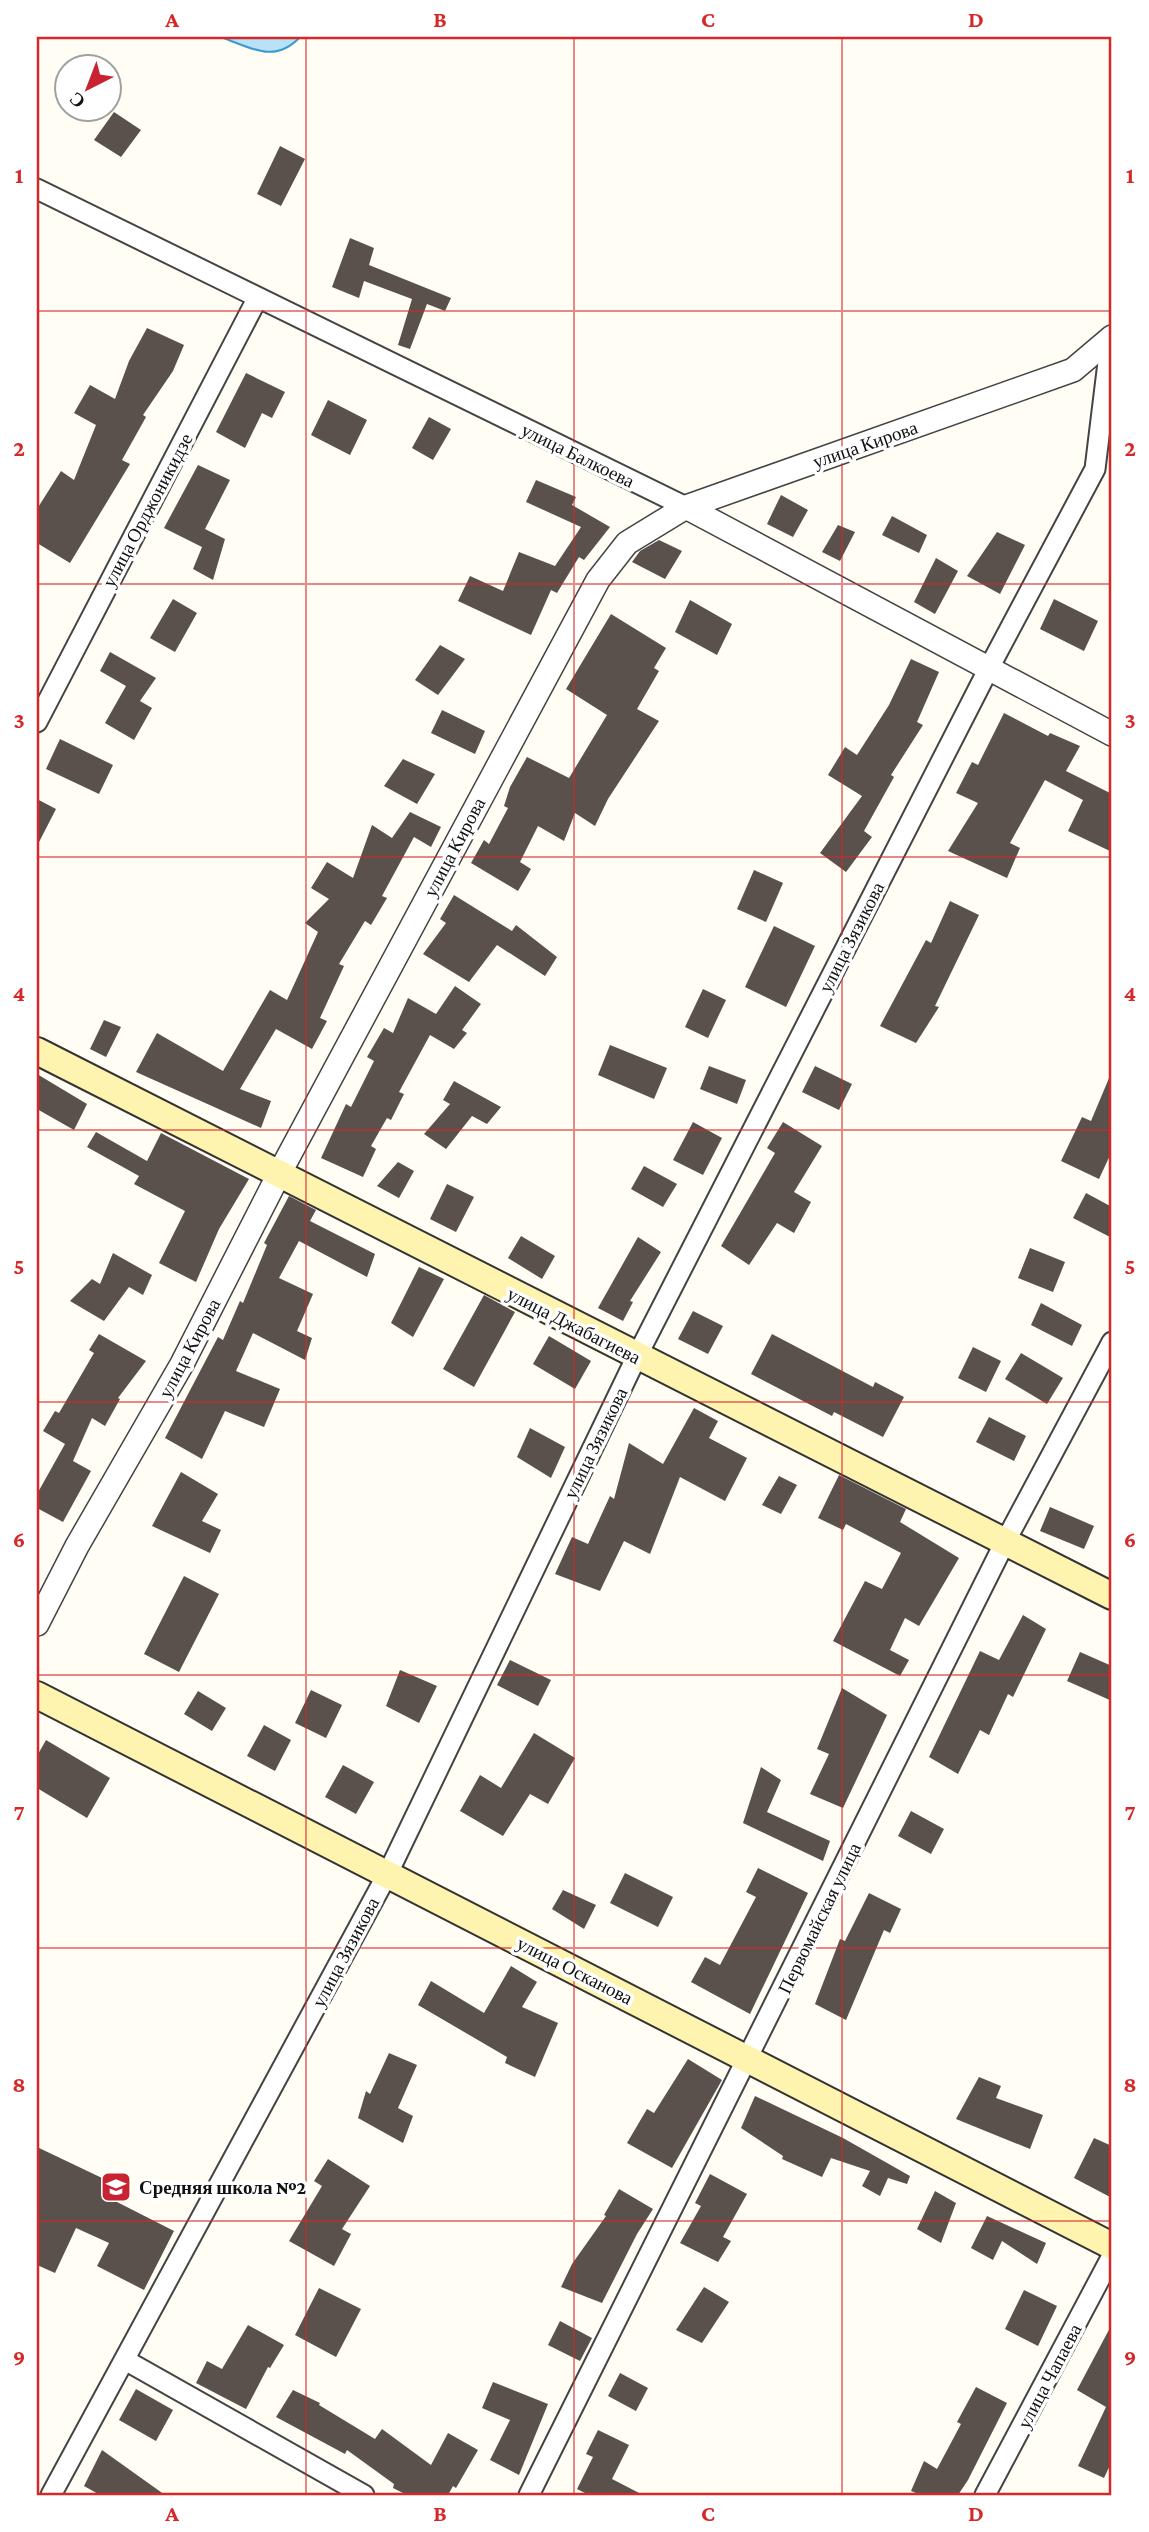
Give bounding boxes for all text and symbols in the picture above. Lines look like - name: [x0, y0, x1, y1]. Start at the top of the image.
- text: A: [164, 6, 179, 32]
- text: B: [433, 6, 447, 32]
- text: C: [701, 6, 715, 32]
- text: D: [968, 6, 984, 32]
- north arrow: [52, 52, 122, 122]
- text: С: [65, 88, 89, 113]
- text: 1: [15, 162, 24, 188]
- text: 1: [1126, 162, 1135, 188]
- street label: улица Кирова: [810, 417, 921, 472]
- street label: улица Балкоева: [518, 419, 638, 492]
- street label: улица Орджоникидзе: [98, 430, 197, 591]
- text: 2: [13, 435, 25, 461]
- text: 2: [1124, 435, 1136, 461]
- text: 3: [13, 707, 25, 733]
- text: 3: [1124, 707, 1136, 733]
- street label: улица Кирова: [419, 793, 490, 900]
- street label: улица Зязикова: [815, 878, 889, 996]
- text: 4: [13, 980, 25, 1006]
- text: 4: [1124, 980, 1136, 1006]
- text: 5: [13, 1253, 25, 1279]
- text: 5: [1124, 1253, 1136, 1279]
- street label: улица Джабагиева: [504, 1283, 644, 1368]
- street label: улица Кирова: [154, 1294, 225, 1401]
- street label: улица Зязикова: [559, 1384, 632, 1502]
- text: 6: [13, 1526, 25, 1552]
- text: 6: [1124, 1526, 1136, 1552]
- text: 7: [13, 1799, 25, 1825]
- text: 7: [1124, 1799, 1136, 1825]
- street label: Первомайская улица: [774, 1839, 865, 1997]
- street label: улица Зязикова: [308, 1893, 383, 2011]
- street label: улица Осканова: [513, 1932, 637, 2009]
- text: 8: [12, 2071, 26, 2097]
- text: 8: [1123, 2071, 1137, 2097]
- school or university icon: Средняя школа №2: [99, 2170, 133, 2204]
- place label: Средняя школа №2: [139, 2177, 307, 2198]
- street label: улица Чапаева: [1013, 2320, 1086, 2432]
- text: 9: [13, 2344, 25, 2370]
- text: 9: [1124, 2344, 1136, 2370]
- text: A: [164, 2500, 179, 2526]
- text: B: [433, 2500, 447, 2526]
- text: C: [701, 2500, 715, 2526]
- text: D: [968, 2500, 984, 2526]

